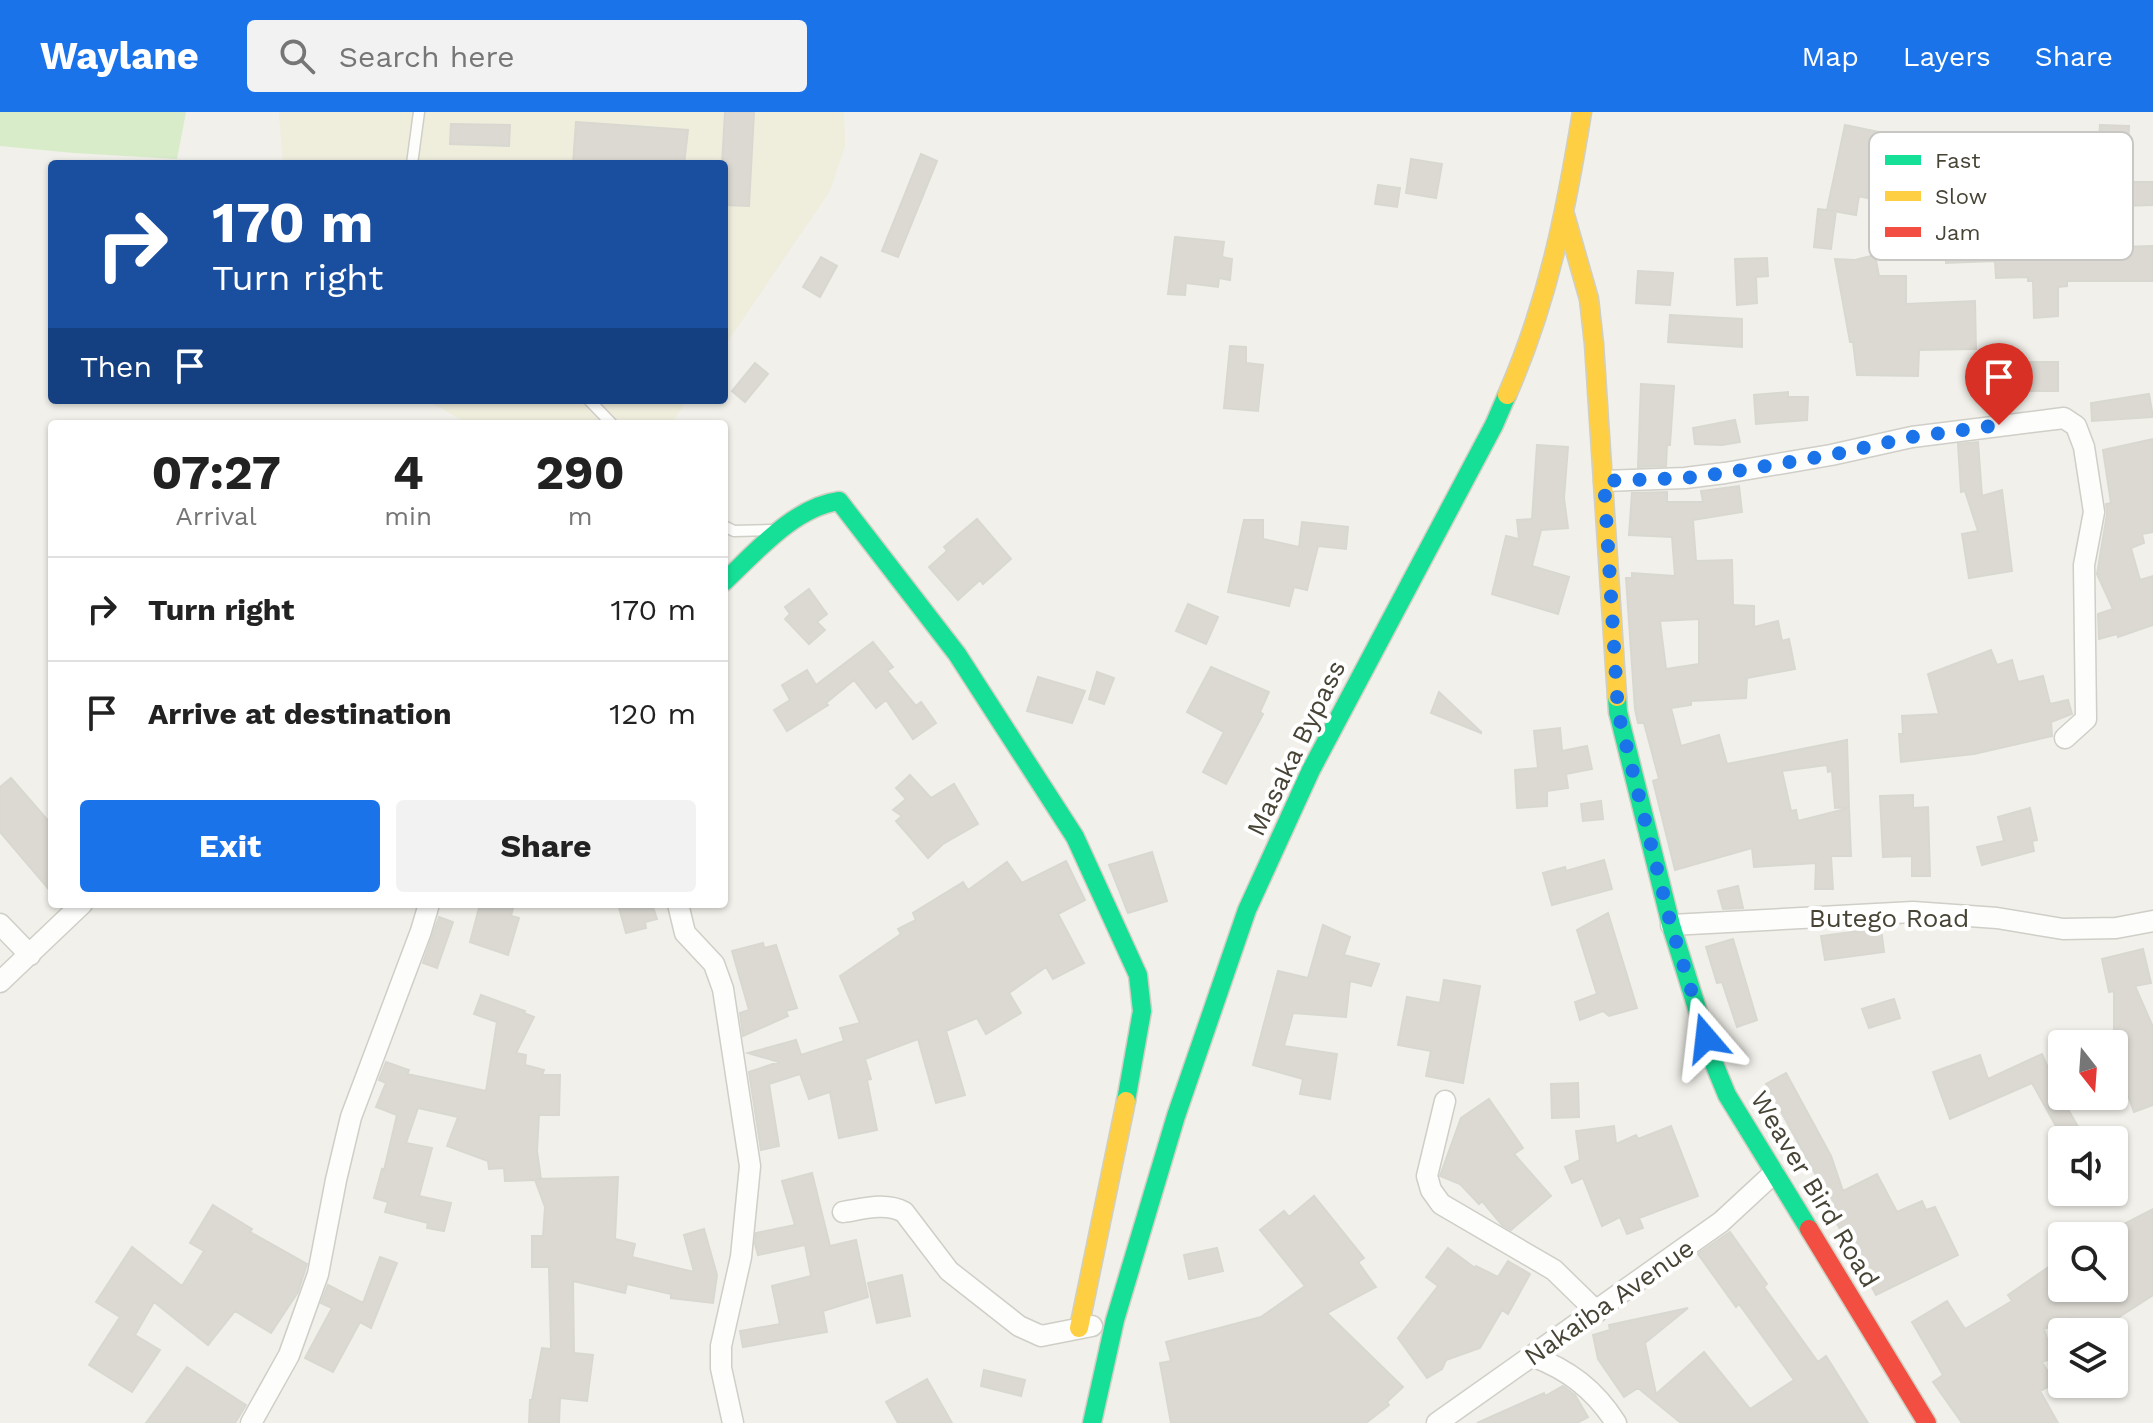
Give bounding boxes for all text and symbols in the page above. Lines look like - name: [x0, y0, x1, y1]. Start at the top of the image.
- search box: [247, 20, 807, 92]
- text: Waylane: [40, 34, 199, 78]
- icon: search: [275, 34, 319, 78]
- text: Search here: [339, 39, 515, 74]
- text: Map: [1802, 40, 1859, 73]
- text: Layers: [1903, 40, 1991, 73]
- text: Share: [2035, 40, 2113, 73]
- legend: [1869, 132, 2133, 260]
- text: Fast: [1935, 148, 1981, 173]
- text: Slow: [1935, 184, 1987, 209]
- text: 170 m: [212, 190, 374, 256]
- icon: right: [80, 192, 184, 296]
- text: Jam: [1935, 220, 1980, 245]
- text: Turn right: [212, 257, 383, 299]
- pin: [1965, 343, 2033, 425]
- icon: arrive: [168, 344, 212, 388]
- text: Then: [80, 349, 152, 384]
- icon: arrive: [1977, 355, 2021, 399]
- text: 07:27: [151, 444, 281, 501]
- text: 4: [393, 444, 424, 501]
- text: 290: [535, 444, 625, 501]
- text: Arrival: [176, 501, 257, 531]
- text: min: [384, 501, 432, 531]
- text: m: [568, 501, 592, 531]
- icon: right: [80, 587, 124, 631]
- text: Turn right: [148, 592, 294, 627]
- text: 170 m: [611, 592, 696, 627]
- street label: Masaka Bypass: [1241, 655, 1351, 841]
- icon: arrive: [80, 691, 124, 735]
- text: Arrive at destination: [148, 696, 452, 731]
- text: 120 m: [609, 696, 696, 731]
- button: Exit: [80, 800, 380, 892]
- button: Share: [396, 800, 696, 892]
- street label: Butego Road: [1809, 903, 1969, 933]
- position arrow: [1664, 996, 1748, 1080]
- north arrow: [2048, 1030, 2128, 1110]
- map controls: [2048, 1030, 2128, 1398]
- street label: Weaver Bird Road: [1745, 1085, 1885, 1293]
- button: sound: [2048, 1126, 2128, 1206]
- button: search: [2048, 1222, 2128, 1302]
- street label: Nakaiba Avenue: [1518, 1232, 1700, 1372]
- button: layers: [2048, 1318, 2128, 1398]

